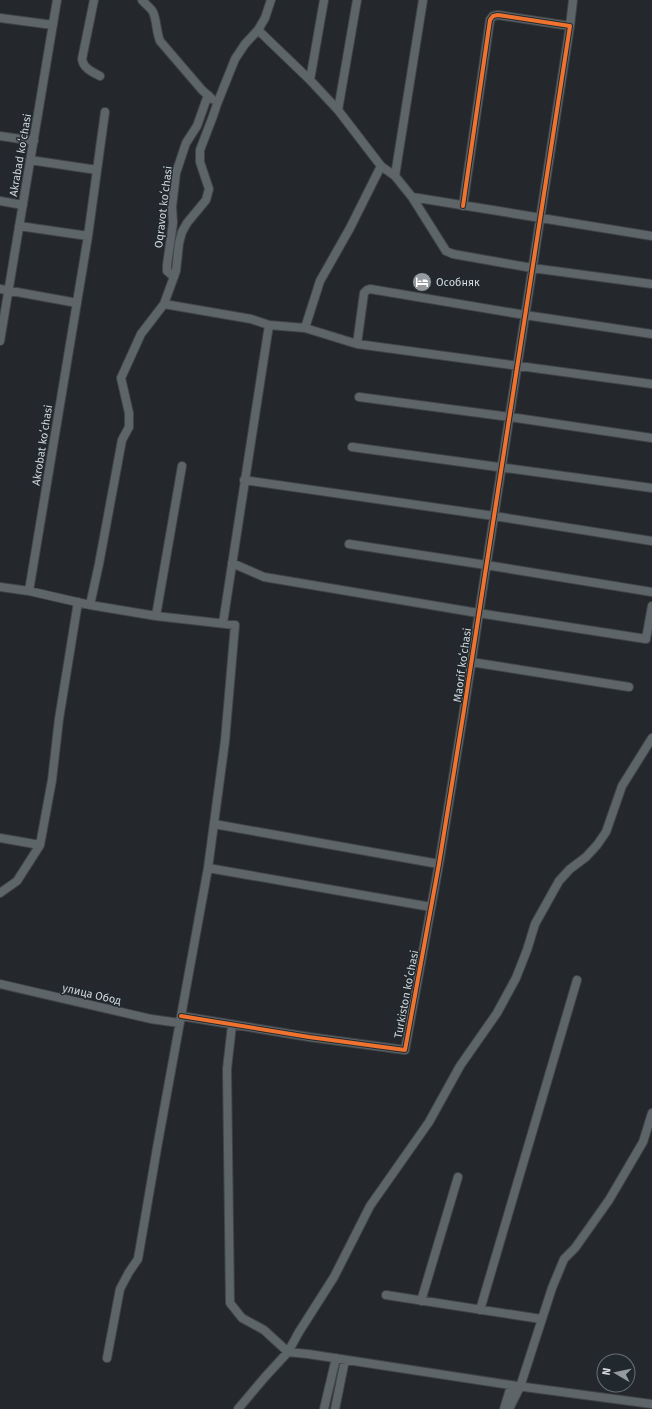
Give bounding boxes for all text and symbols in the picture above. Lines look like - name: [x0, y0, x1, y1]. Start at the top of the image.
- street label: Akrabad koʻchasi: [7, 113, 34, 197]
- street label: Oqravot koʻchasi: [152, 165, 175, 249]
- hotel icon: Особняк: [411, 271, 433, 293]
- place label: Особняк: [436, 276, 480, 289]
- street label: Akrobat koʻchasi: [30, 404, 55, 486]
- street label: Maorif koʻchasi: [451, 627, 474, 703]
- street label: Turkiston koʻchasi: [392, 949, 421, 1039]
- street label: улица Обод: [61, 981, 123, 1008]
- north arrow: [596, 1353, 636, 1393]
- text: N: [600, 1367, 614, 1376]

